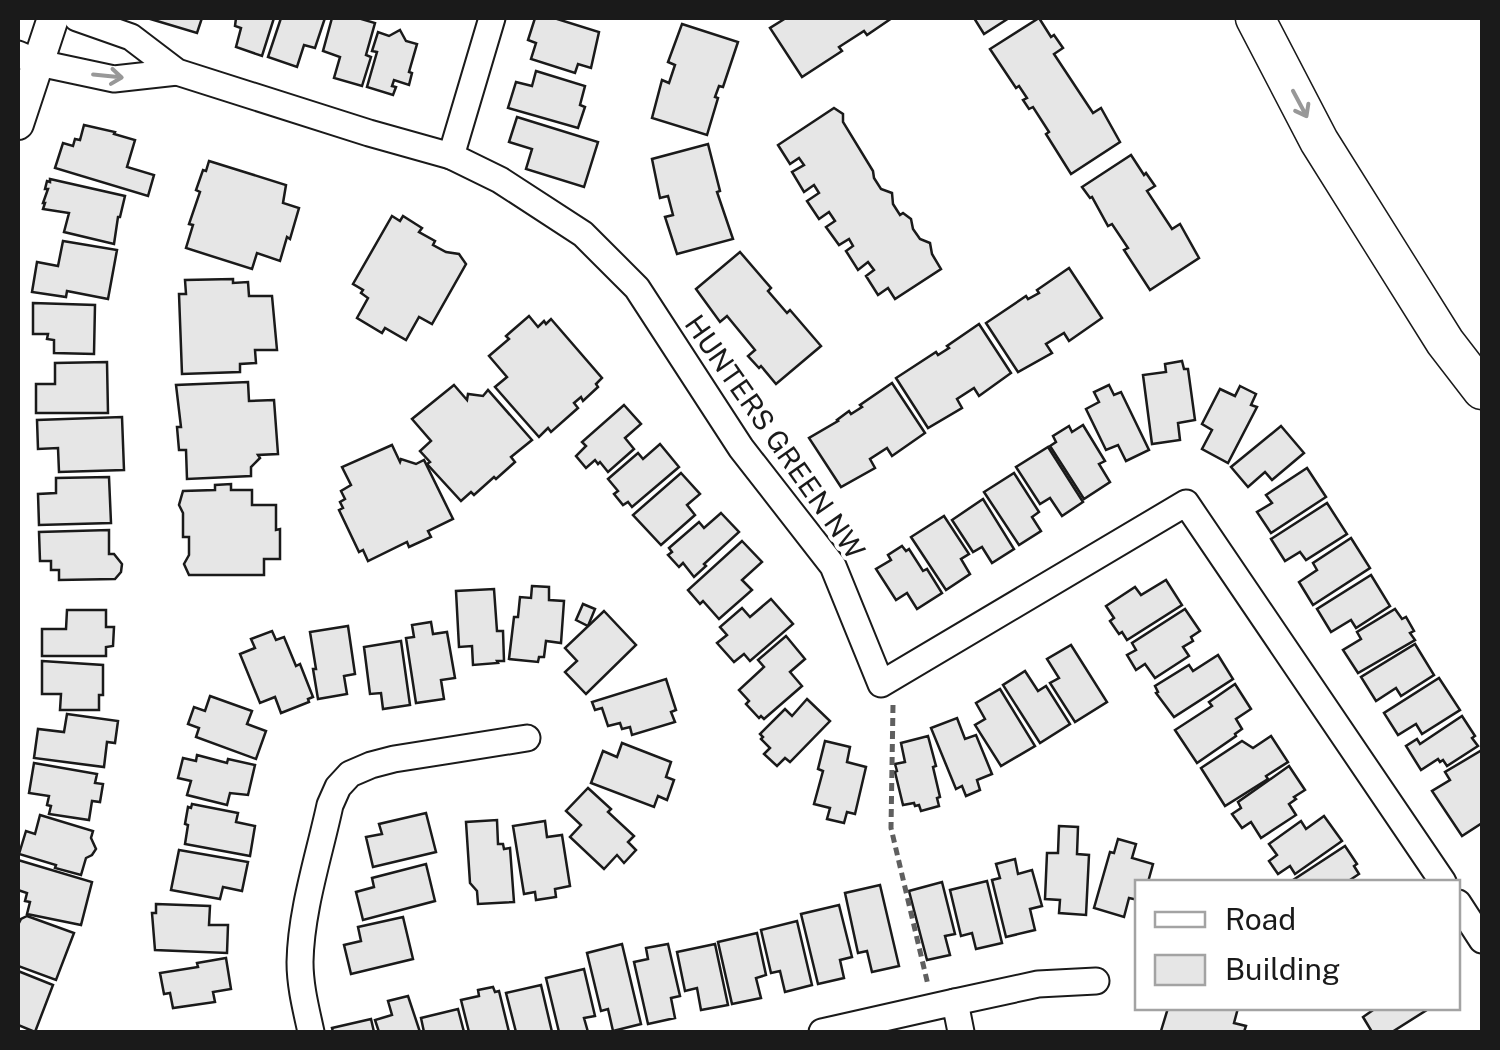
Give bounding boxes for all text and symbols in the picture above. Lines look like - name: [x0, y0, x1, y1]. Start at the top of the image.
- one-way arrow: [91, 67, 124, 86]
- one-way arrow: [1290, 89, 1310, 118]
- street label: HUNTERS GREEN NW: [679, 308, 872, 565]
- legend: [1135, 880, 1460, 1010]
- text: Road: [1225, 901, 1296, 937]
- text: Building: [1225, 951, 1340, 987]

